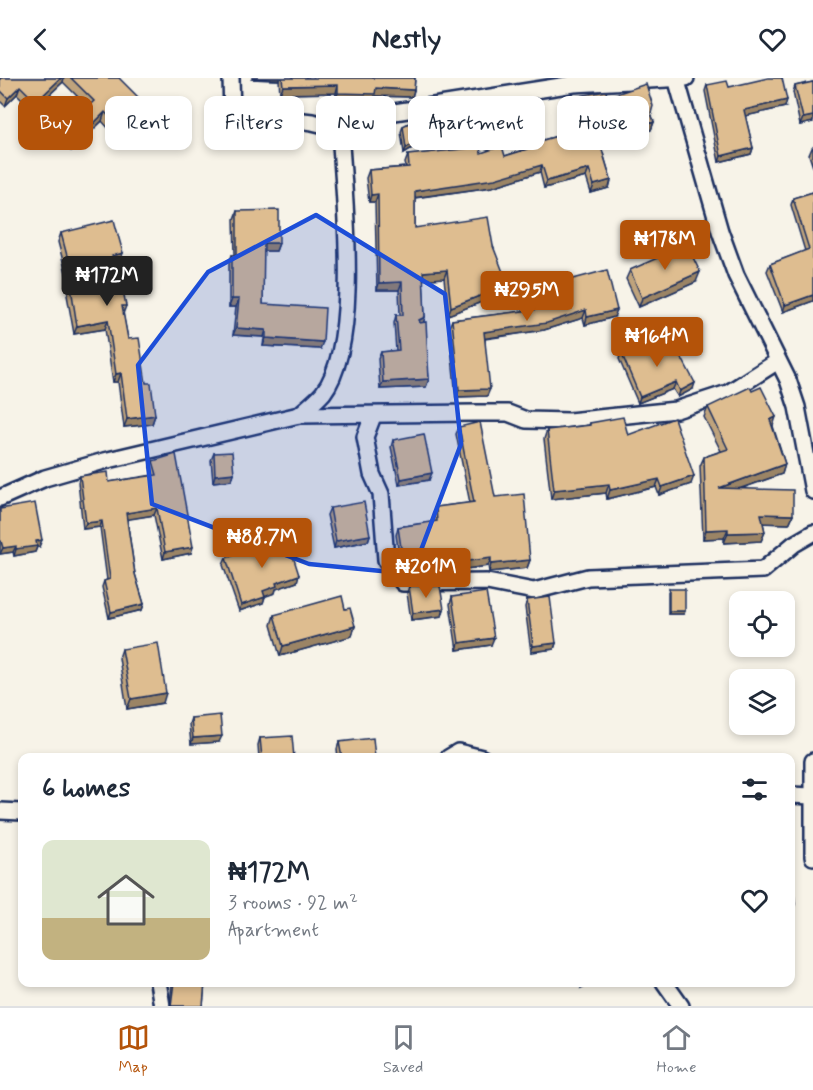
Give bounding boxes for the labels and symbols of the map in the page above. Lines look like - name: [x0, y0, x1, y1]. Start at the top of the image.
- pin: ₦178M: [623, 220, 707, 271]
- pin: ₦172M: [65, 256, 149, 307]
- pin: ₦295M: [485, 271, 569, 322]
- pin: ₦164M: [615, 317, 699, 368]
- pin: ₦88.7M: [213, 518, 311, 569]
- pin: ₦201M: [384, 548, 468, 599]

